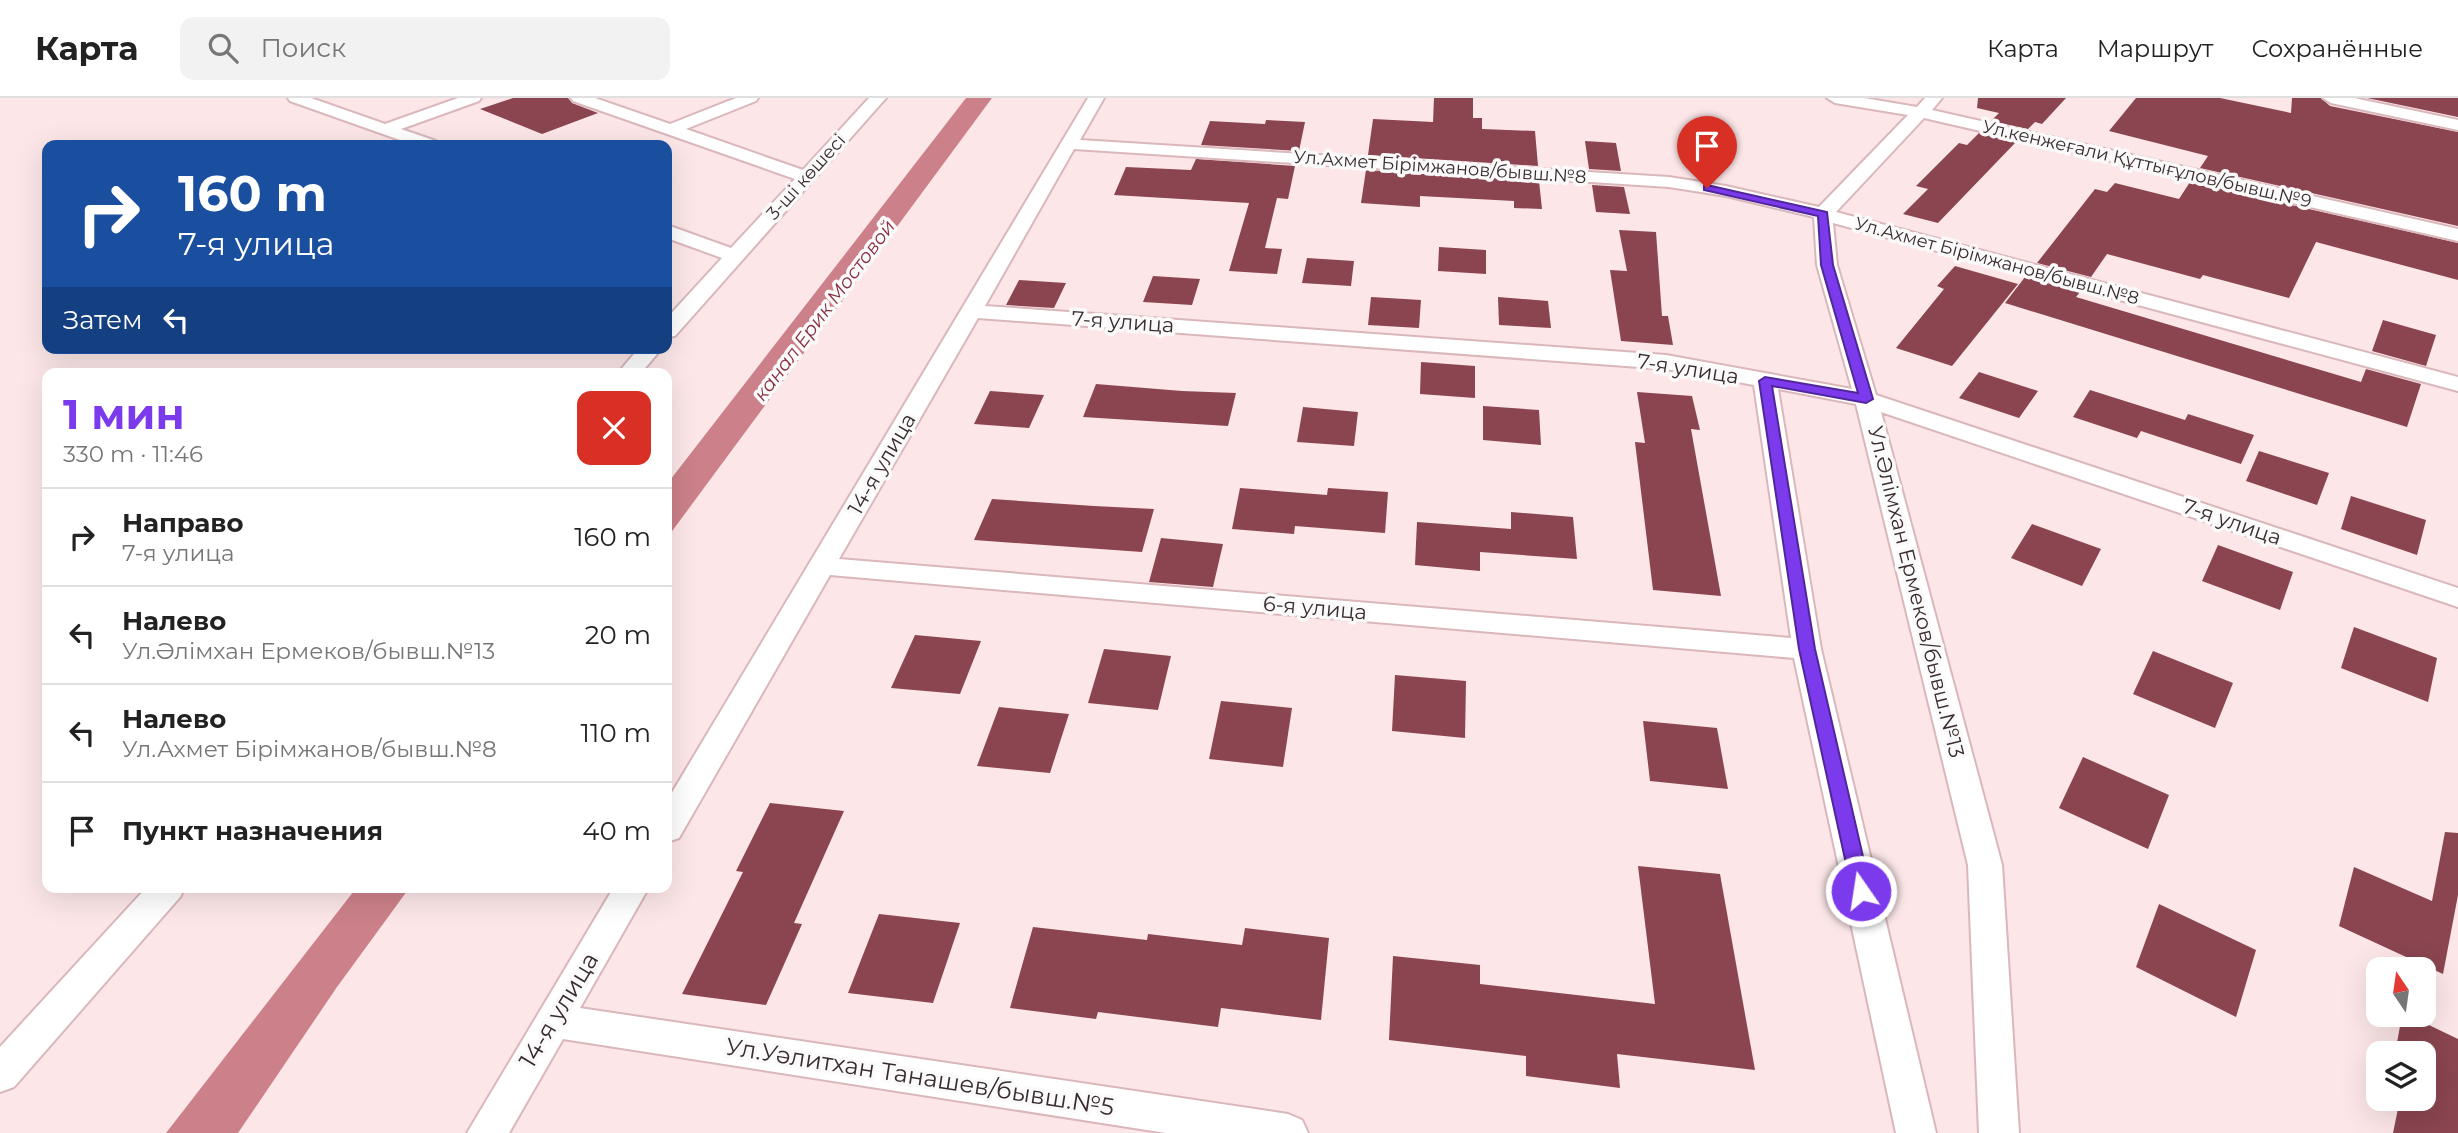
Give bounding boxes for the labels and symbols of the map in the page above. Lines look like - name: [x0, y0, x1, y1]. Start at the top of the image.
- street label: Ул.кенжеғали Құттығұлов/бывш.№9: [1980, 115, 2314, 213]
- pin: [1677, 116, 1737, 188]
- street label: 3-ші көшесі: [762, 130, 850, 224]
- street label: Ул.Ахмет Бірімжанов/бывш.№8: [1293, 146, 1587, 188]
- street label: Ул.Ахмет Бірімжанов/бывш.№8: [1853, 212, 2141, 310]
- water label: канал Ерик Мостовой: [749, 215, 900, 405]
- street label: 7-я улица: [1071, 305, 1175, 338]
- street label: 7-я улица: [1635, 348, 1741, 389]
- street label: 14-я улица: [842, 409, 921, 519]
- street label: Ул.Әлімхан Ермеков/бывш.№13: [1863, 424, 1970, 760]
- street label: 7-я улица: [2180, 493, 2285, 550]
- street label: 6-я улица: [1262, 591, 1368, 624]
- position arrow: [1824, 854, 1898, 928]
- street label: 14-я улица: [513, 947, 604, 1073]
- north arrow: [2366, 957, 2436, 1027]
- street label: Ул.Уәлитхан Танашев/бывш.№5: [724, 1031, 1116, 1122]

